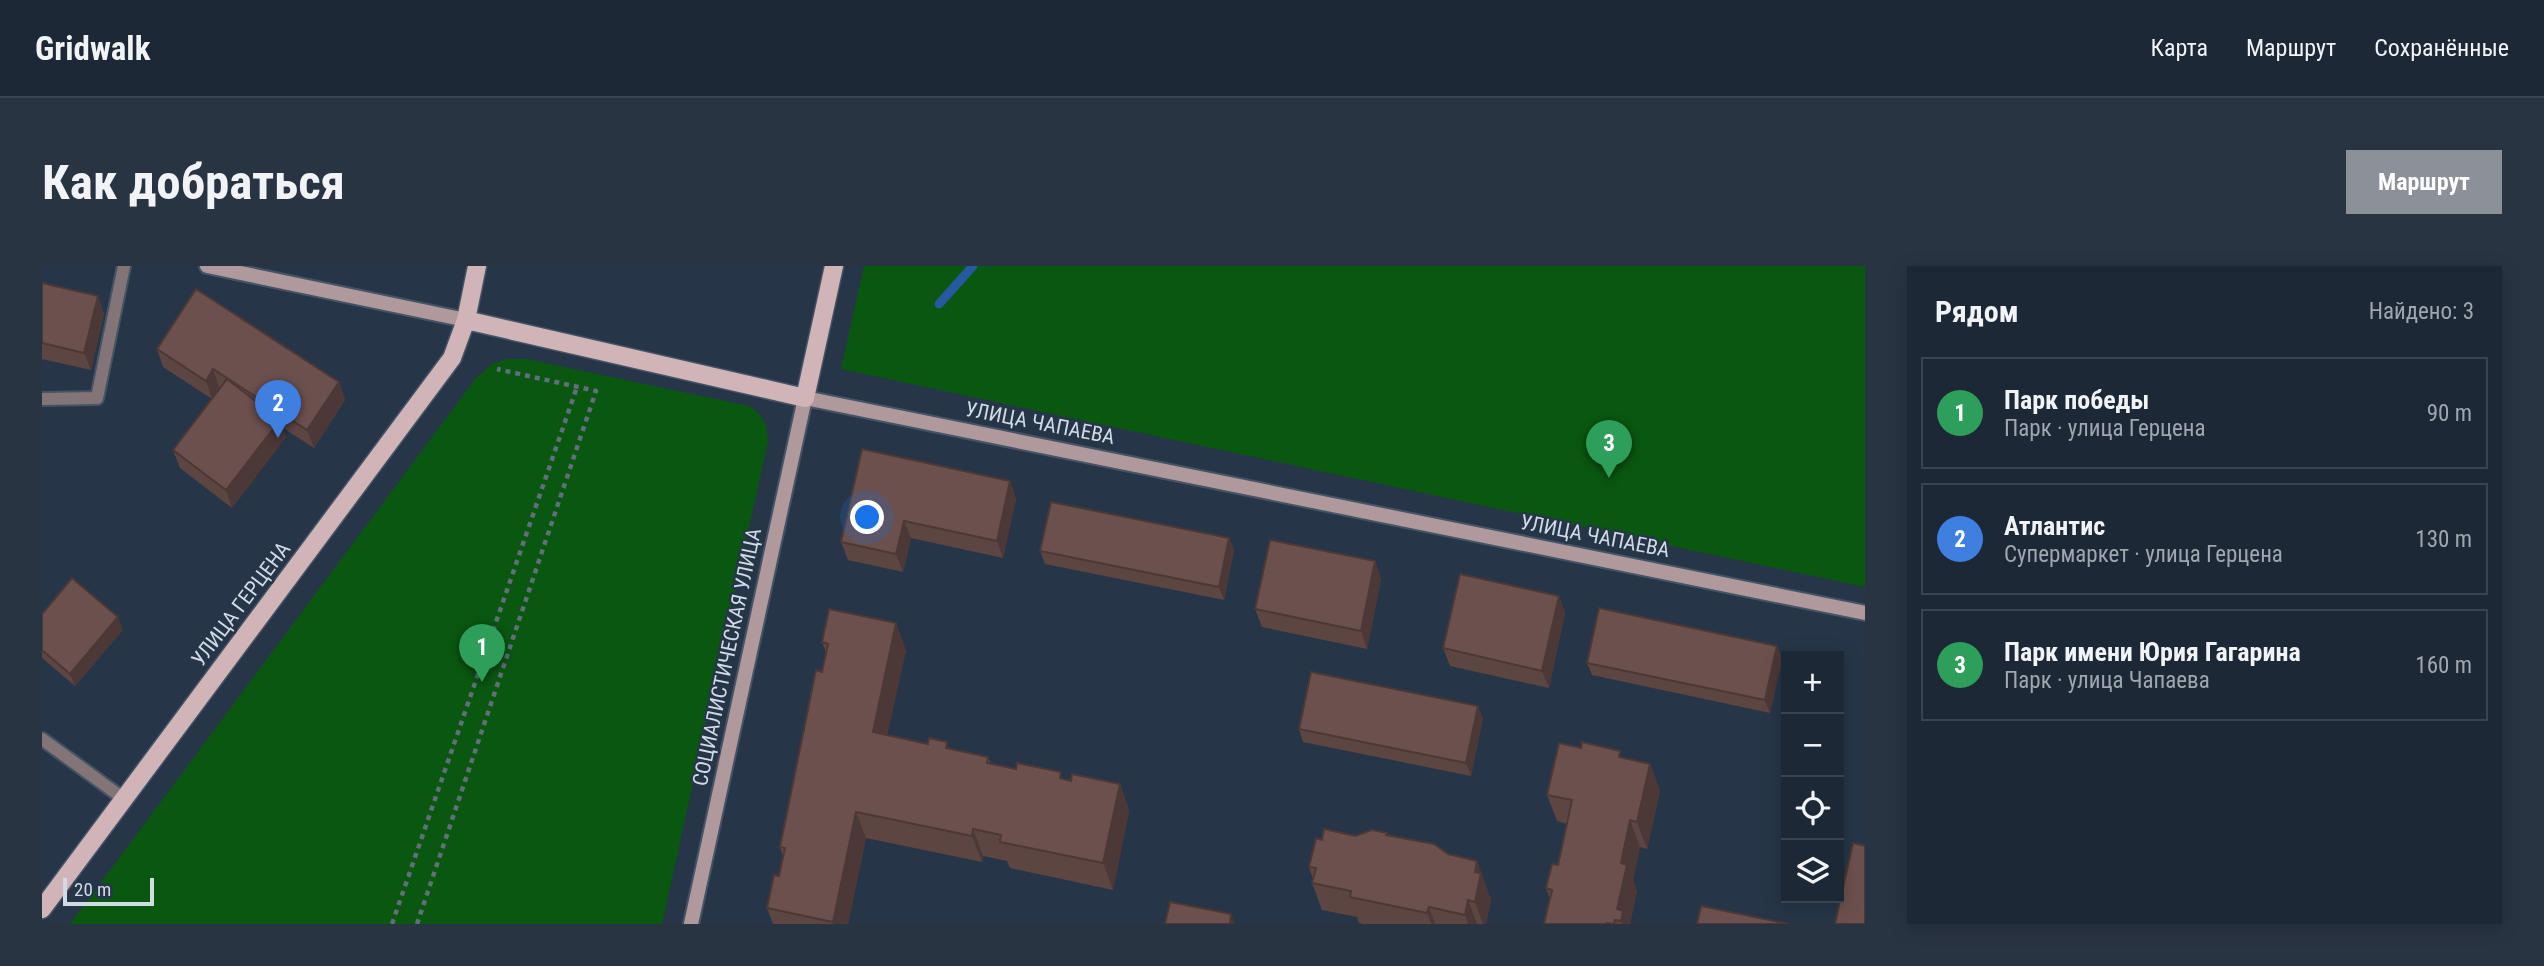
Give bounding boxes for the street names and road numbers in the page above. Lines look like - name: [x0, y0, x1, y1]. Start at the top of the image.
- street label: УЛИЦА ЧАПАЕВА: [963, 397, 1117, 449]
- street label: УЛИЦА ЧАПАЕВА: [1518, 510, 1672, 562]
- street label: СОЦИАЛИСТИЧЕСКАЯ УЛИЦА: [688, 526, 766, 788]
- street label: УЛИЦА ГЕРЦЕНА: [187, 537, 295, 671]

